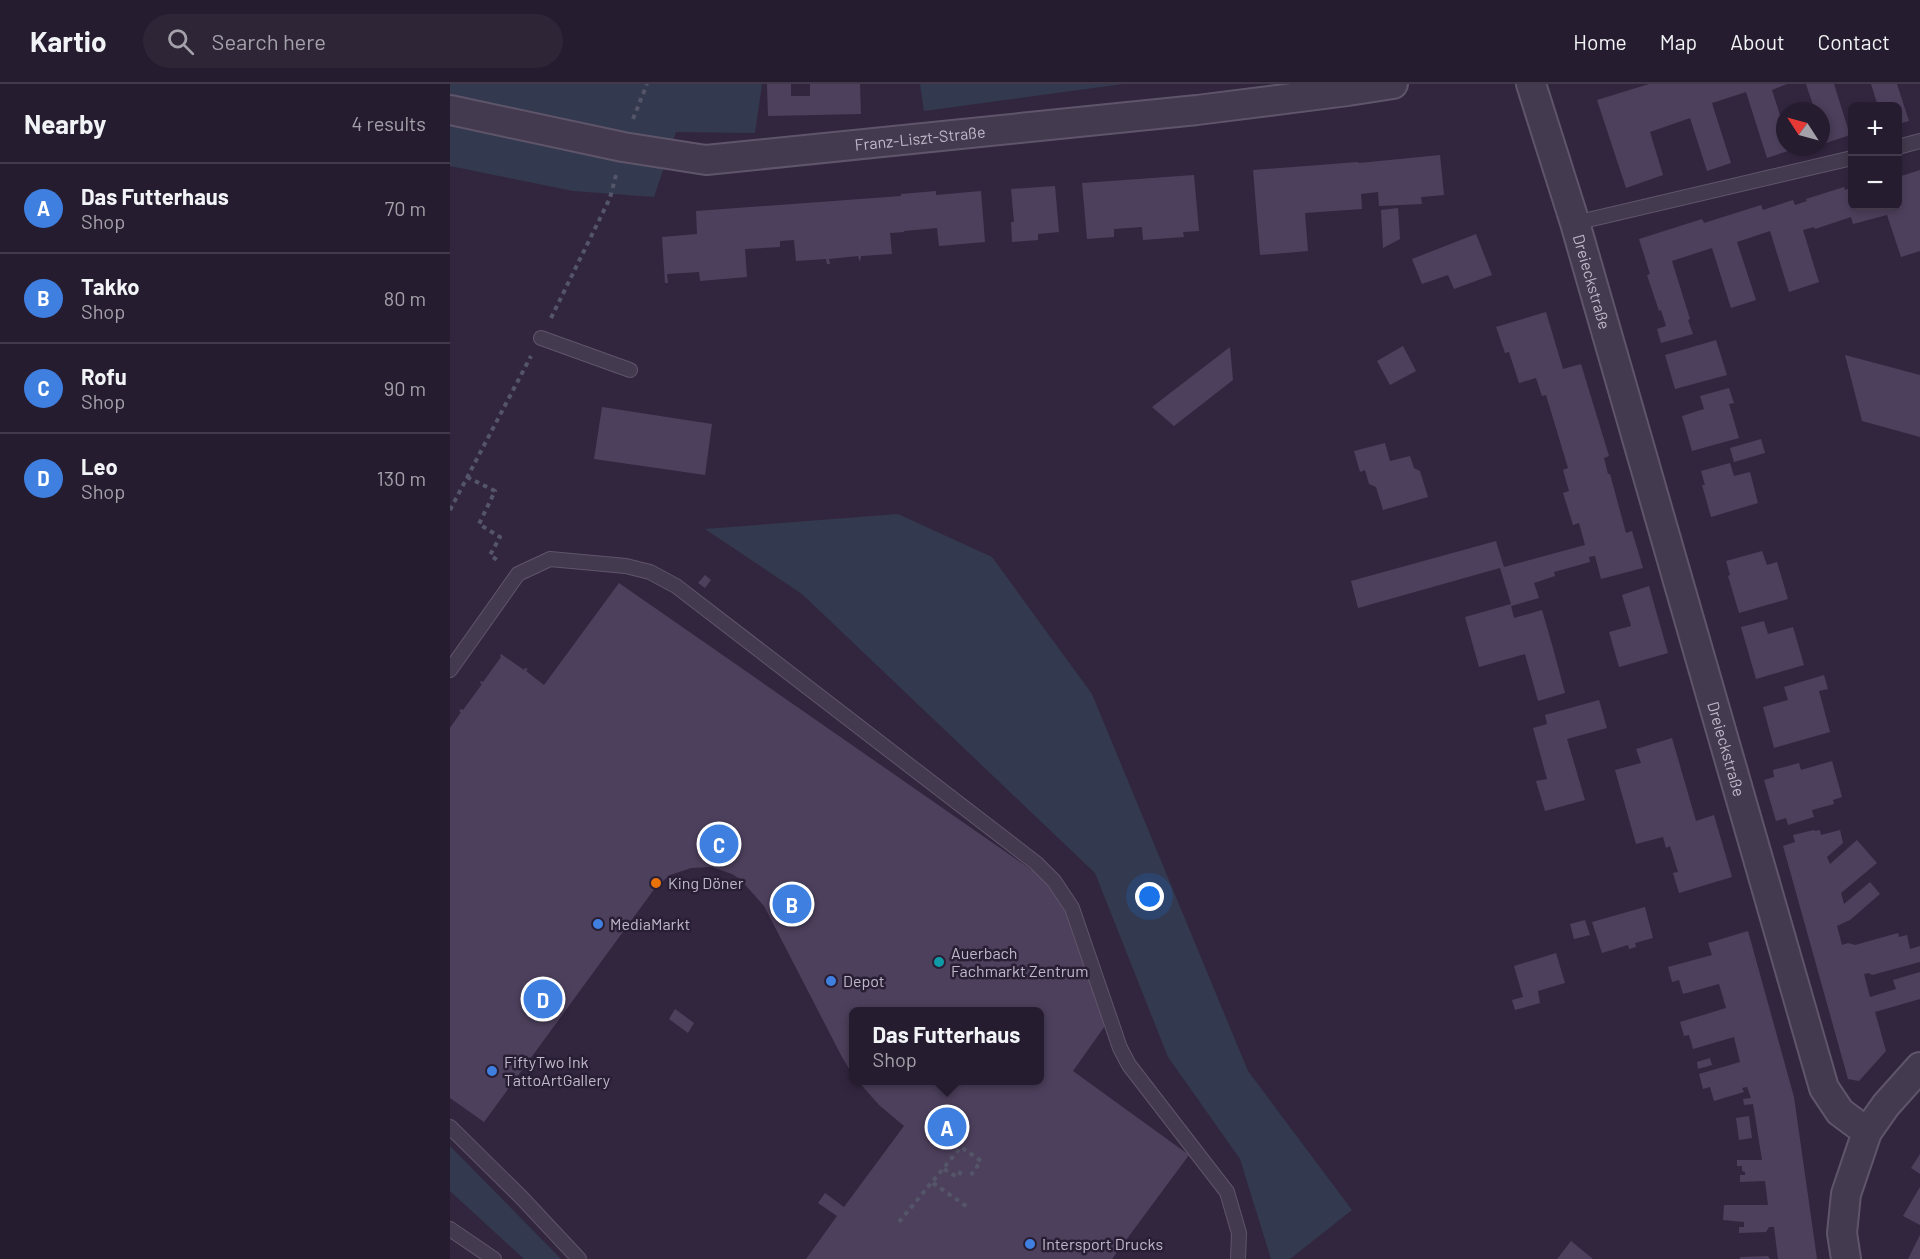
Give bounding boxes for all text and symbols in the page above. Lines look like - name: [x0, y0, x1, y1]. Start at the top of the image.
- search box: [143, 14, 563, 68]
- text: Kartio: [30, 24, 107, 58]
- icon: search: [164, 25, 197, 58]
- text: Search here: [212, 28, 326, 54]
- text: Home: [1573, 29, 1627, 54]
- text: Map: [1660, 29, 1697, 54]
- text: About: [1730, 29, 1785, 54]
- text: Contact: [1818, 29, 1890, 54]
- north arrow: [1776, 102, 1830, 156]
- map controls: [1848, 102, 1902, 210]
- button: +: [1848, 102, 1902, 156]
- text: Nearby: [24, 108, 106, 139]
- text: 4 results: [351, 111, 426, 135]
- street label: Franz-Liszt-Straße: [854, 122, 986, 154]
- button: −: [1848, 156, 1902, 210]
- text: Das Futterhaus: [81, 183, 229, 209]
- text: A: [37, 196, 50, 220]
- text: 70 m: [385, 196, 426, 220]
- text: Shop: [81, 209, 125, 233]
- street label: Dreieckstraße: [1570, 232, 1615, 331]
- text: Takko: [81, 273, 139, 299]
- text: B: [37, 286, 50, 310]
- text: 80 m: [384, 286, 426, 310]
- text: Shop: [81, 299, 125, 323]
- text: Rofu: [81, 363, 127, 389]
- text: C: [37, 376, 50, 400]
- text: 90 m: [384, 376, 426, 400]
- text: Shop: [81, 389, 125, 413]
- text: Leo: [81, 453, 118, 479]
- text: D: [37, 466, 50, 490]
- text: 130 m: [377, 466, 426, 490]
- text: Shop: [81, 479, 125, 503]
- street label: Dreieckstraße: [1704, 699, 1750, 798]
- pin: C: [700, 822, 738, 867]
- place label: King Döner: [668, 873, 744, 892]
- marker: King Döner: [649, 876, 663, 890]
- pin: B: [772, 882, 812, 926]
- your location: [1135, 882, 1164, 911]
- place label: MediaMarkt: [610, 914, 690, 933]
- marker: MediaMarkt: [591, 917, 605, 931]
- place label: Auerbach Fachmarkt Zentrum: [951, 943, 1088, 980]
- marker: Auerbach Fachmarkt Zentrum: [932, 955, 946, 969]
- place label: Depot: [843, 971, 885, 990]
- marker: Depot: [824, 974, 838, 988]
- pin: D: [524, 976, 562, 1022]
- popup: [849, 1007, 1044, 1085]
- text: Das Futterhaus: [873, 1021, 1020, 1047]
- text: Shop: [873, 1047, 917, 1071]
- place label: FiftyTwo Ink TattoArtGallery: [504, 1052, 611, 1089]
- marker: FiftyTwo Ink TattoArtGallery: [485, 1064, 499, 1078]
- pin: A: [928, 1104, 966, 1150]
- place label: Intersport Drucks: [1042, 1234, 1163, 1253]
- marker: Intersport Drucks: [1023, 1237, 1037, 1251]

